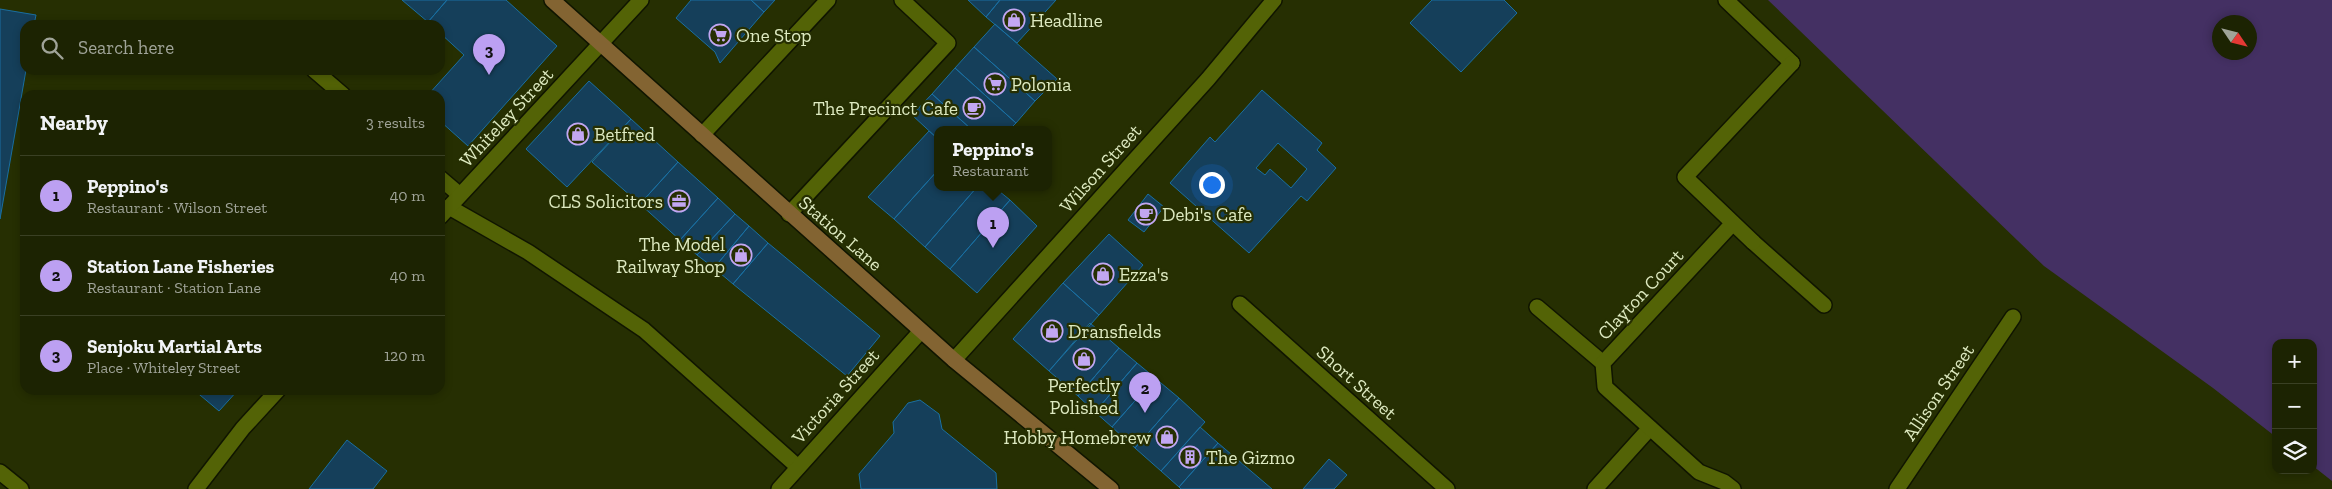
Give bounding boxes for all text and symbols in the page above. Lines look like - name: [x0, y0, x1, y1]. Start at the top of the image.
- shop icon: Headline: [1002, 8, 1026, 32]
- place label: Headline: [1030, 9, 1103, 32]
- north arrow: [2212, 15, 2257, 60]
- search box: [20, 20, 445, 75]
- supermarket icon: One Stop: [708, 23, 732, 47]
- place label: One Stop: [736, 24, 811, 47]
- icon: search: [38, 34, 66, 62]
- pin: 3: [473, 34, 505, 75]
- text: Search here: [78, 36, 174, 59]
- street label: Whiteley Street: [455, 63, 558, 172]
- supermarket icon: Polonia: [983, 72, 1007, 96]
- place label: Polonia: [1011, 73, 1071, 96]
- cafe icon: The Precinct Cafe: [962, 96, 986, 120]
- place label: The Precinct Cafe: [813, 97, 958, 120]
- text: Nearby: [40, 110, 108, 135]
- text: 3 results: [366, 113, 425, 132]
- street label: Wilson Street: [1055, 119, 1146, 217]
- shop icon: Betfred: [566, 122, 590, 146]
- place label: Betfred: [594, 123, 655, 146]
- popup: [934, 126, 1052, 191]
- text: Peppino's: [952, 138, 1034, 161]
- text: Restaurant: [952, 161, 1029, 180]
- your location: [1199, 172, 1225, 198]
- text: Peppino's: [87, 175, 168, 198]
- text: 1: [53, 186, 59, 205]
- text: 40 m: [390, 186, 425, 205]
- office icon: CLS Solicitors: [667, 189, 691, 213]
- place label: CLS Solicitors: [548, 190, 663, 213]
- street label: Station Lane: [794, 191, 887, 276]
- text: Restaurant · Wilson Street: [87, 198, 267, 217]
- cafe icon: Debi's Cafe: [1134, 202, 1158, 226]
- place label: Debi's Cafe: [1162, 203, 1252, 226]
- pin: 1: [977, 207, 1009, 248]
- place label: The Model Railway Shop: [616, 233, 725, 278]
- shop icon: The Model Railway Shop: [729, 243, 753, 267]
- street label: Clayton Court: [1593, 244, 1688, 344]
- text: Station Lane Fisheries: [87, 255, 274, 278]
- shop icon: Ezza's: [1091, 262, 1115, 286]
- place label: Ezza's: [1119, 263, 1169, 286]
- text: 2: [52, 266, 60, 285]
- text: 40 m: [390, 266, 425, 285]
- text: Restaurant · Station Lane: [87, 278, 261, 297]
- shop icon: Dransfields: [1040, 319, 1064, 343]
- place label: Dransfields: [1068, 320, 1161, 343]
- text: Senjoku Martial Arts: [87, 335, 262, 358]
- map controls: [2272, 339, 2317, 474]
- button: +: [2272, 339, 2317, 384]
- street label: Short Street: [1312, 340, 1401, 424]
- street label: Allison Street: [1898, 340, 1979, 445]
- street label: Victoria Street: [786, 344, 884, 449]
- text: 3: [52, 346, 60, 365]
- text: 120 m: [384, 346, 425, 365]
- shop icon: Perfectly Polished: [1072, 347, 1096, 371]
- text: Place · Whiteley Street: [87, 358, 240, 377]
- pin: 2: [1129, 372, 1161, 413]
- place label: Perfectly Polished: [1048, 374, 1121, 419]
- button: −: [2272, 384, 2317, 429]
- shop icon: Hobby Homebrew: [1155, 425, 1179, 449]
- place label: Hobby Homebrew: [1003, 426, 1151, 449]
- button: layers: [2272, 429, 2317, 474]
- building icon: The Gizmo: [1178, 445, 1202, 469]
- place label: The Gizmo: [1206, 446, 1295, 469]

